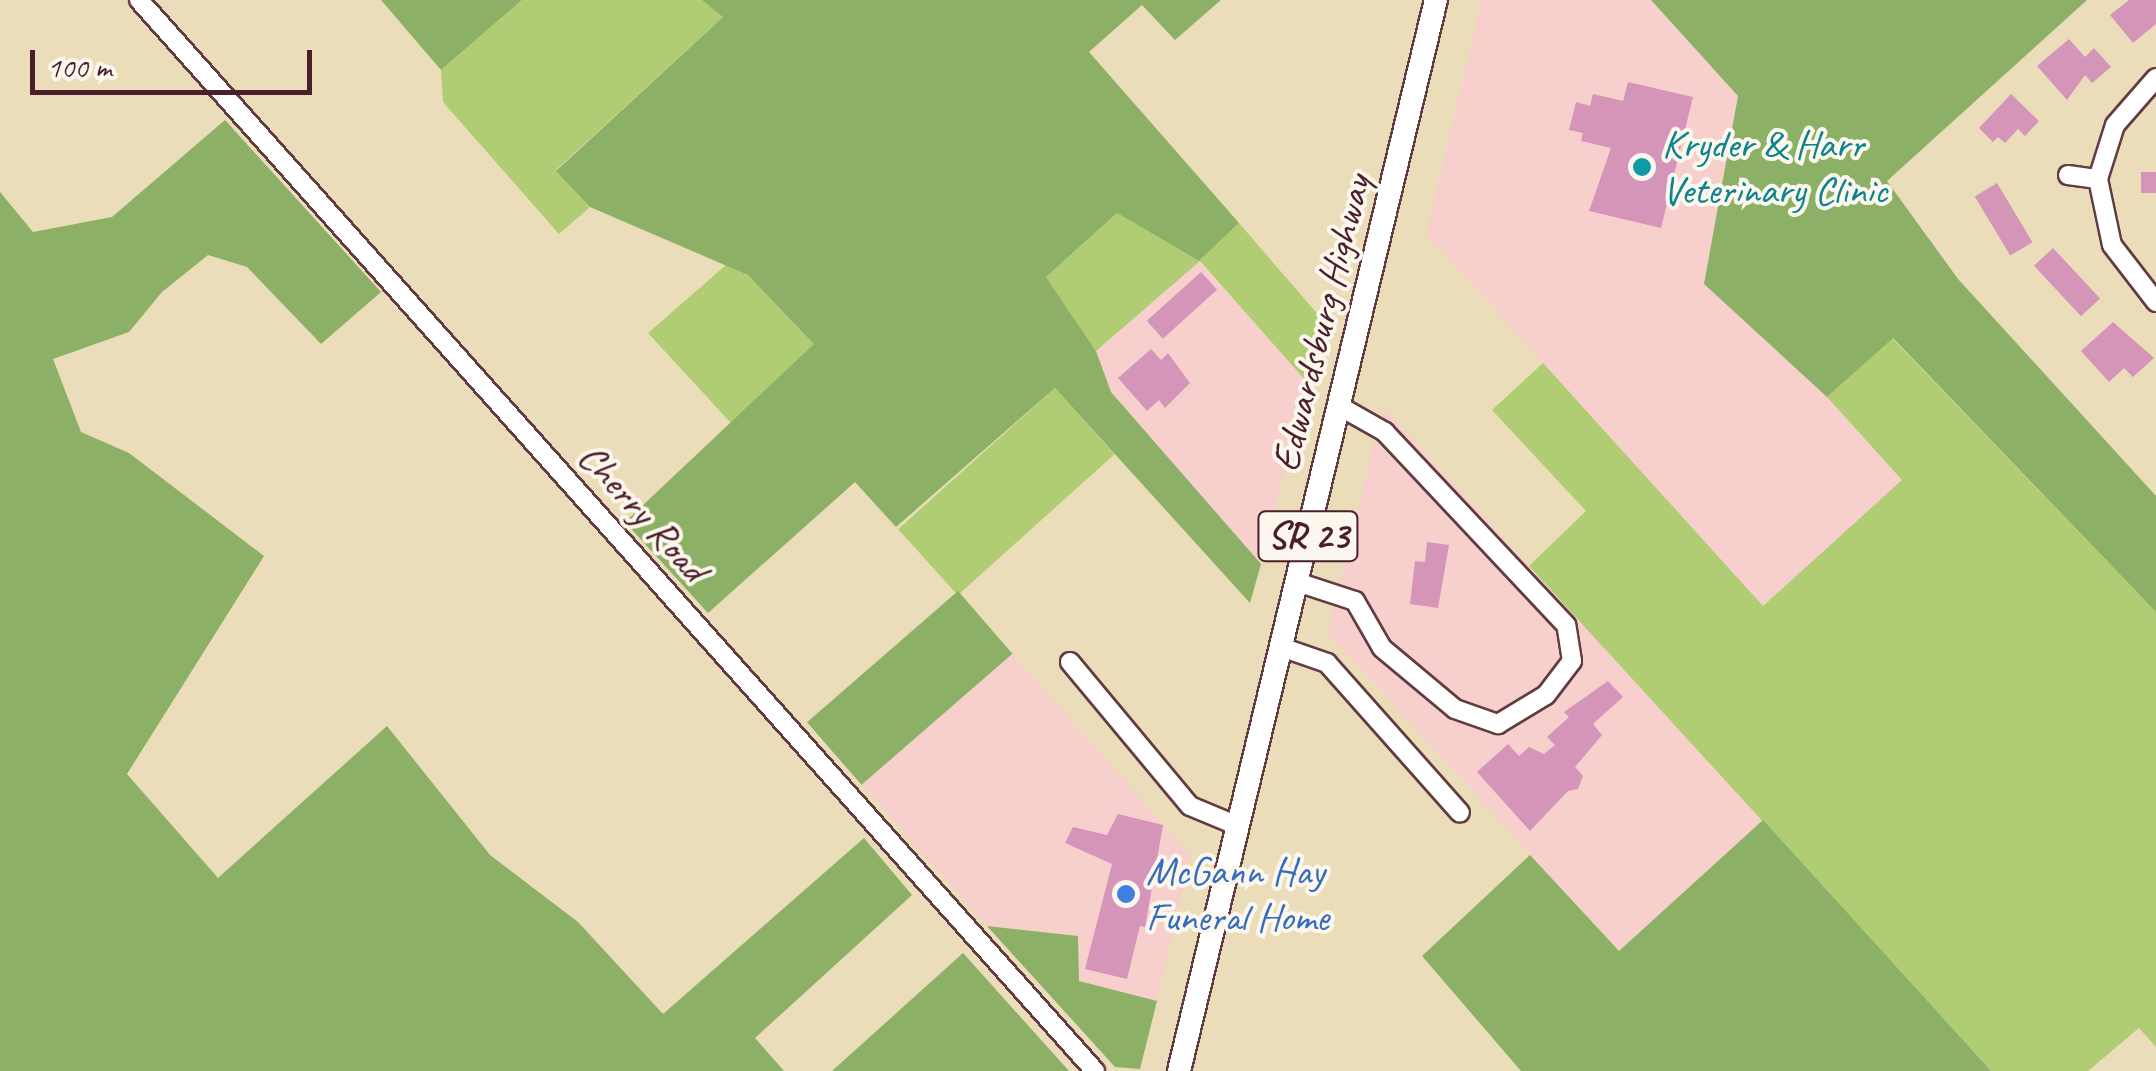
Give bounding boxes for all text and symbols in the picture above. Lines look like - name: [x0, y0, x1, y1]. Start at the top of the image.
- scale bar: [35, 30, 318, 92]
- text: 100 m: [47, 48, 112, 86]
- place label: Kryder & Harr Veterinary Clinic: [1662, 120, 1888, 214]
- marker: Kryder & Harr Veterinary Clinic: [1631, 156, 1653, 178]
- street label: Edwardsburg Highway: [1261, 170, 1381, 476]
- street label: Cherry Road: [568, 433, 718, 591]
- road number: SR 23: [1256, 503, 1360, 569]
- place label: McGann Hay Funeral Home: [1146, 847, 1329, 941]
- marker: McGann Hay Funeral Home: [1115, 883, 1137, 905]

